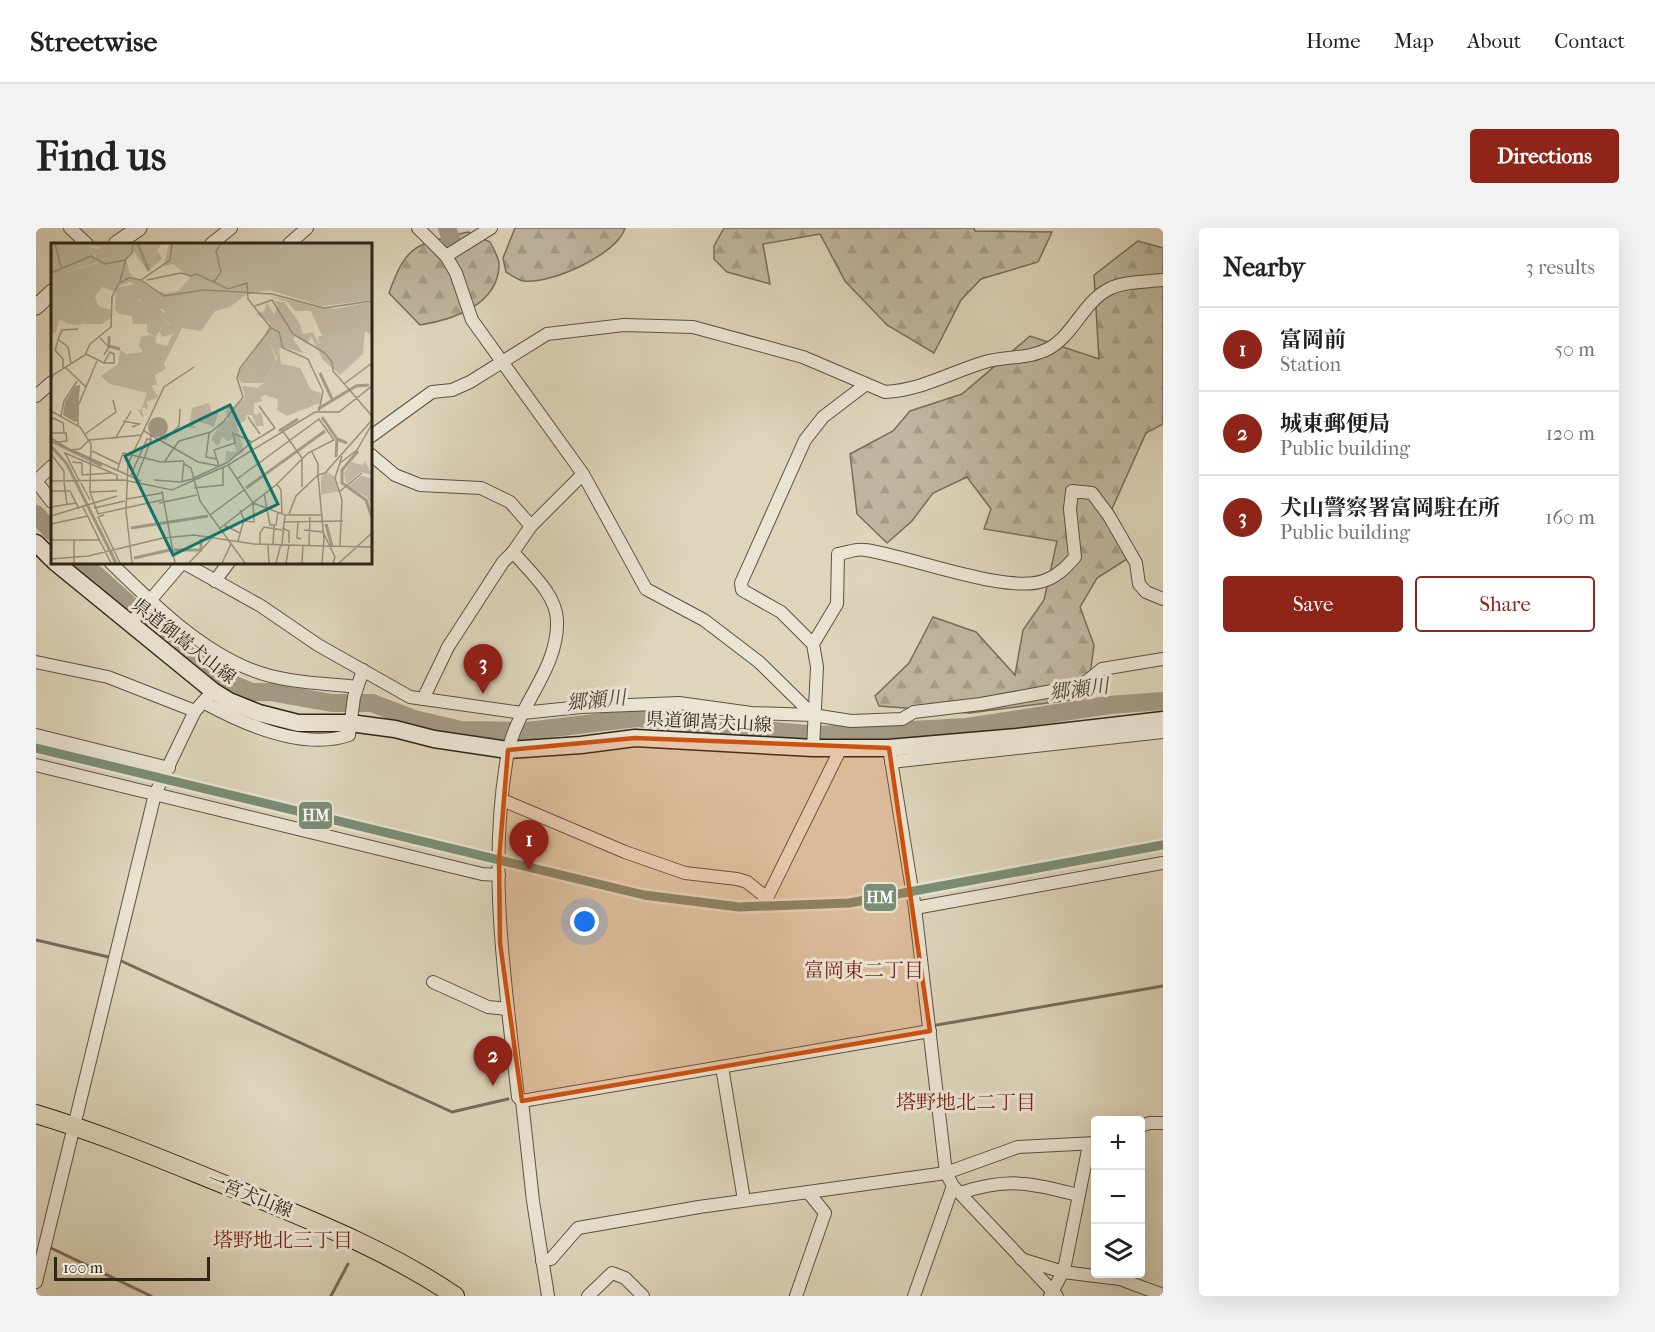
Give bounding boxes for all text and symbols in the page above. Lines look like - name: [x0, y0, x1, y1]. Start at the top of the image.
- text: Streetwise: [30, 25, 157, 58]
- text: Home: [1306, 29, 1361, 53]
- text: Map: [1394, 29, 1434, 53]
- text: About: [1467, 29, 1521, 53]
- text: Contact: [1554, 29, 1625, 53]
- button: Directions: [1470, 129, 1619, 183]
- text: Find us: [36, 132, 166, 181]
- inset map: [51, 243, 372, 564]
- text: Nearby: [1223, 252, 1305, 283]
- text: 3 results: [1526, 256, 1595, 279]
- text: 富岡前: [1280, 327, 1346, 353]
- text: 1: [1239, 338, 1246, 361]
- text: 50 m: [1554, 338, 1595, 361]
- text: Station: [1280, 353, 1341, 376]
- text: 城東郵便局: [1280, 411, 1390, 437]
- text: 2: [1237, 422, 1248, 445]
- text: 120 m: [1546, 422, 1595, 445]
- text: Public building: [1280, 437, 1410, 460]
- text: 犬山警察署富岡駐在所: [1280, 495, 1500, 521]
- text: 3: [1238, 506, 1247, 529]
- text: 160 m: [1545, 506, 1595, 529]
- text: Public building: [1280, 521, 1410, 544]
- button: Save: [1223, 576, 1403, 632]
- button: Share: [1415, 576, 1595, 632]
- street label: 県道御嵩犬山線: [128, 594, 240, 688]
- pin: 3: [464, 644, 502, 694]
- water label: 郷瀬川: [1048, 674, 1112, 705]
- water label: 郷瀬川: [565, 686, 629, 715]
- street label: 県道御嵩犬山線: [646, 709, 772, 736]
- line badge: HM: [298, 801, 333, 830]
- text: HM: [302, 806, 330, 825]
- pin: 1: [510, 820, 548, 870]
- line badge: HM: [863, 883, 897, 912]
- text: HM: [866, 888, 894, 907]
- your location: [570, 907, 599, 936]
- district label: 富岡東二丁目: [804, 959, 924, 982]
- pin: 2: [474, 1036, 512, 1086]
- district label: 塔野地北二丁目: [896, 1091, 1036, 1114]
- map controls: [1091, 1116, 1145, 1278]
- button: +: [1091, 1116, 1145, 1170]
- street label: 一宮犬山線: [204, 1169, 295, 1222]
- button: −: [1091, 1170, 1145, 1224]
- button: layers: [1091, 1224, 1145, 1278]
- district label: 塔野地北三丁目: [213, 1229, 353, 1252]
- scale bar: [54, 1254, 210, 1282]
- text: 100 m: [63, 1258, 103, 1277]

